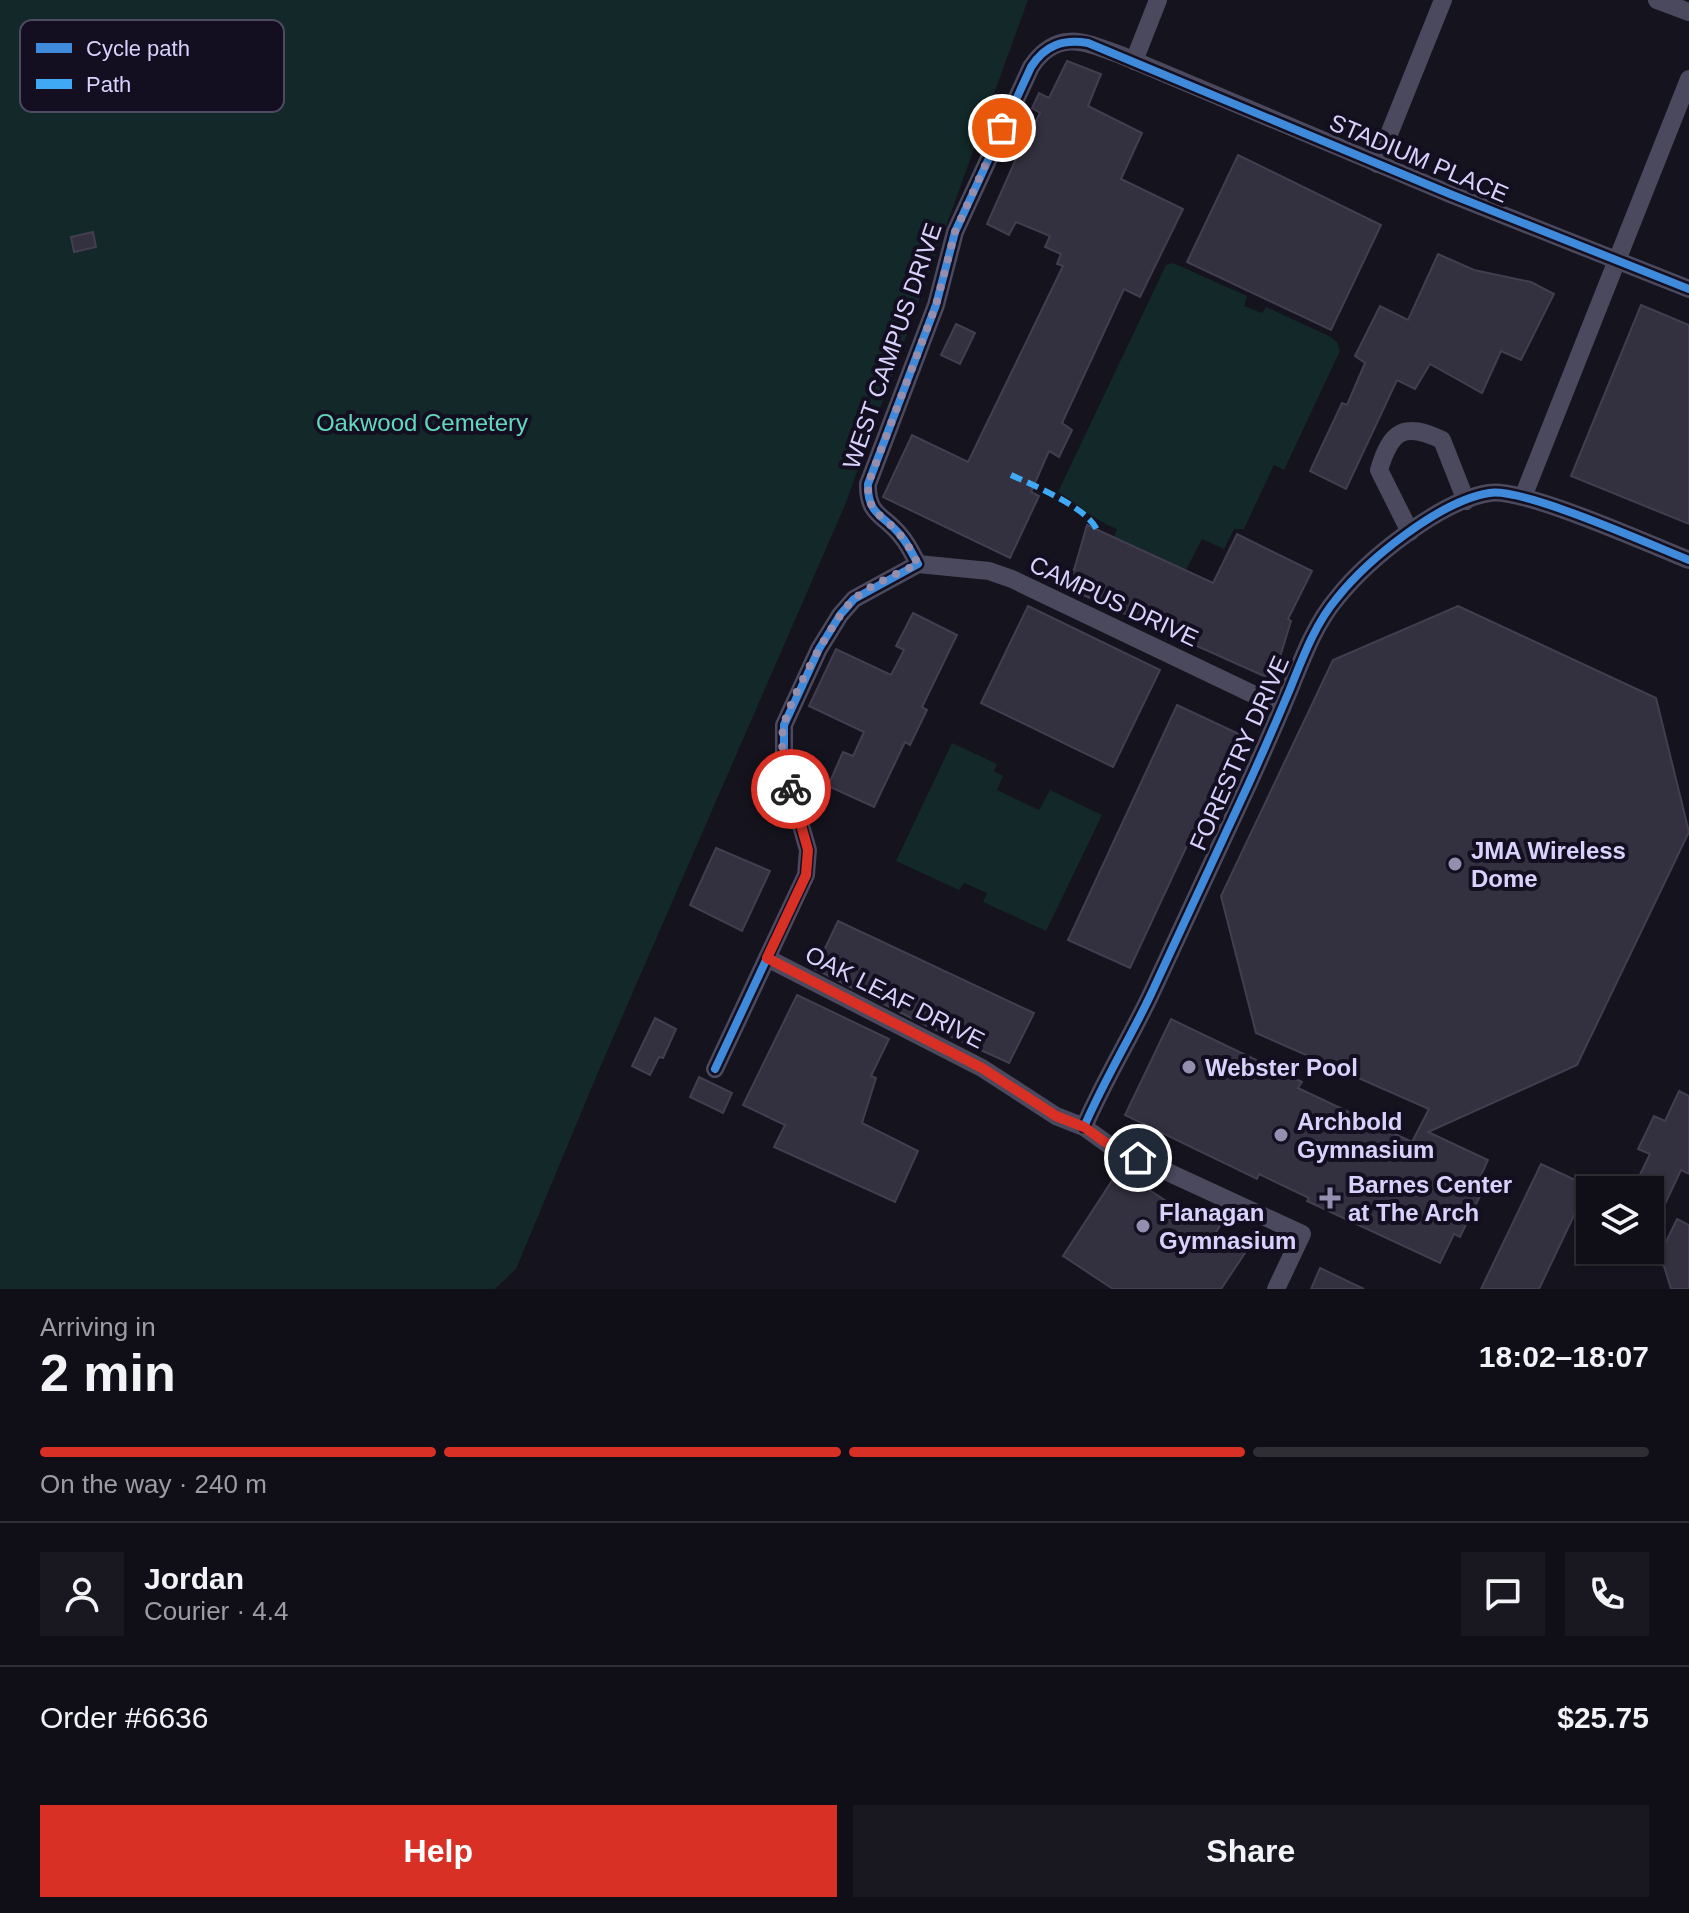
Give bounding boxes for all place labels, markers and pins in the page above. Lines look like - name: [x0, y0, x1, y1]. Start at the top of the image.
- pin: [968, 94, 1036, 162]
- place label: JMA Wireless Dome: [1471, 837, 1626, 892]
- marker: JMA Wireless Dome: [1446, 855, 1464, 873]
- place label: Webster Pool: [1205, 1054, 1358, 1081]
- marker: Webster Pool: [1180, 1058, 1198, 1076]
- place label: Archbold Gymnasium: [1297, 1108, 1434, 1163]
- pin: [1104, 1124, 1172, 1192]
- marker: Archbold Gymnasium: [1272, 1126, 1290, 1144]
- place label: Barnes Center at The Arch: [1348, 1171, 1512, 1226]
- marker: Barnes Center at The Arch: [1319, 1187, 1341, 1209]
- place label: Flanagan Gymnasium: [1159, 1199, 1296, 1254]
- marker: Flanagan Gymnasium: [1134, 1217, 1152, 1235]

